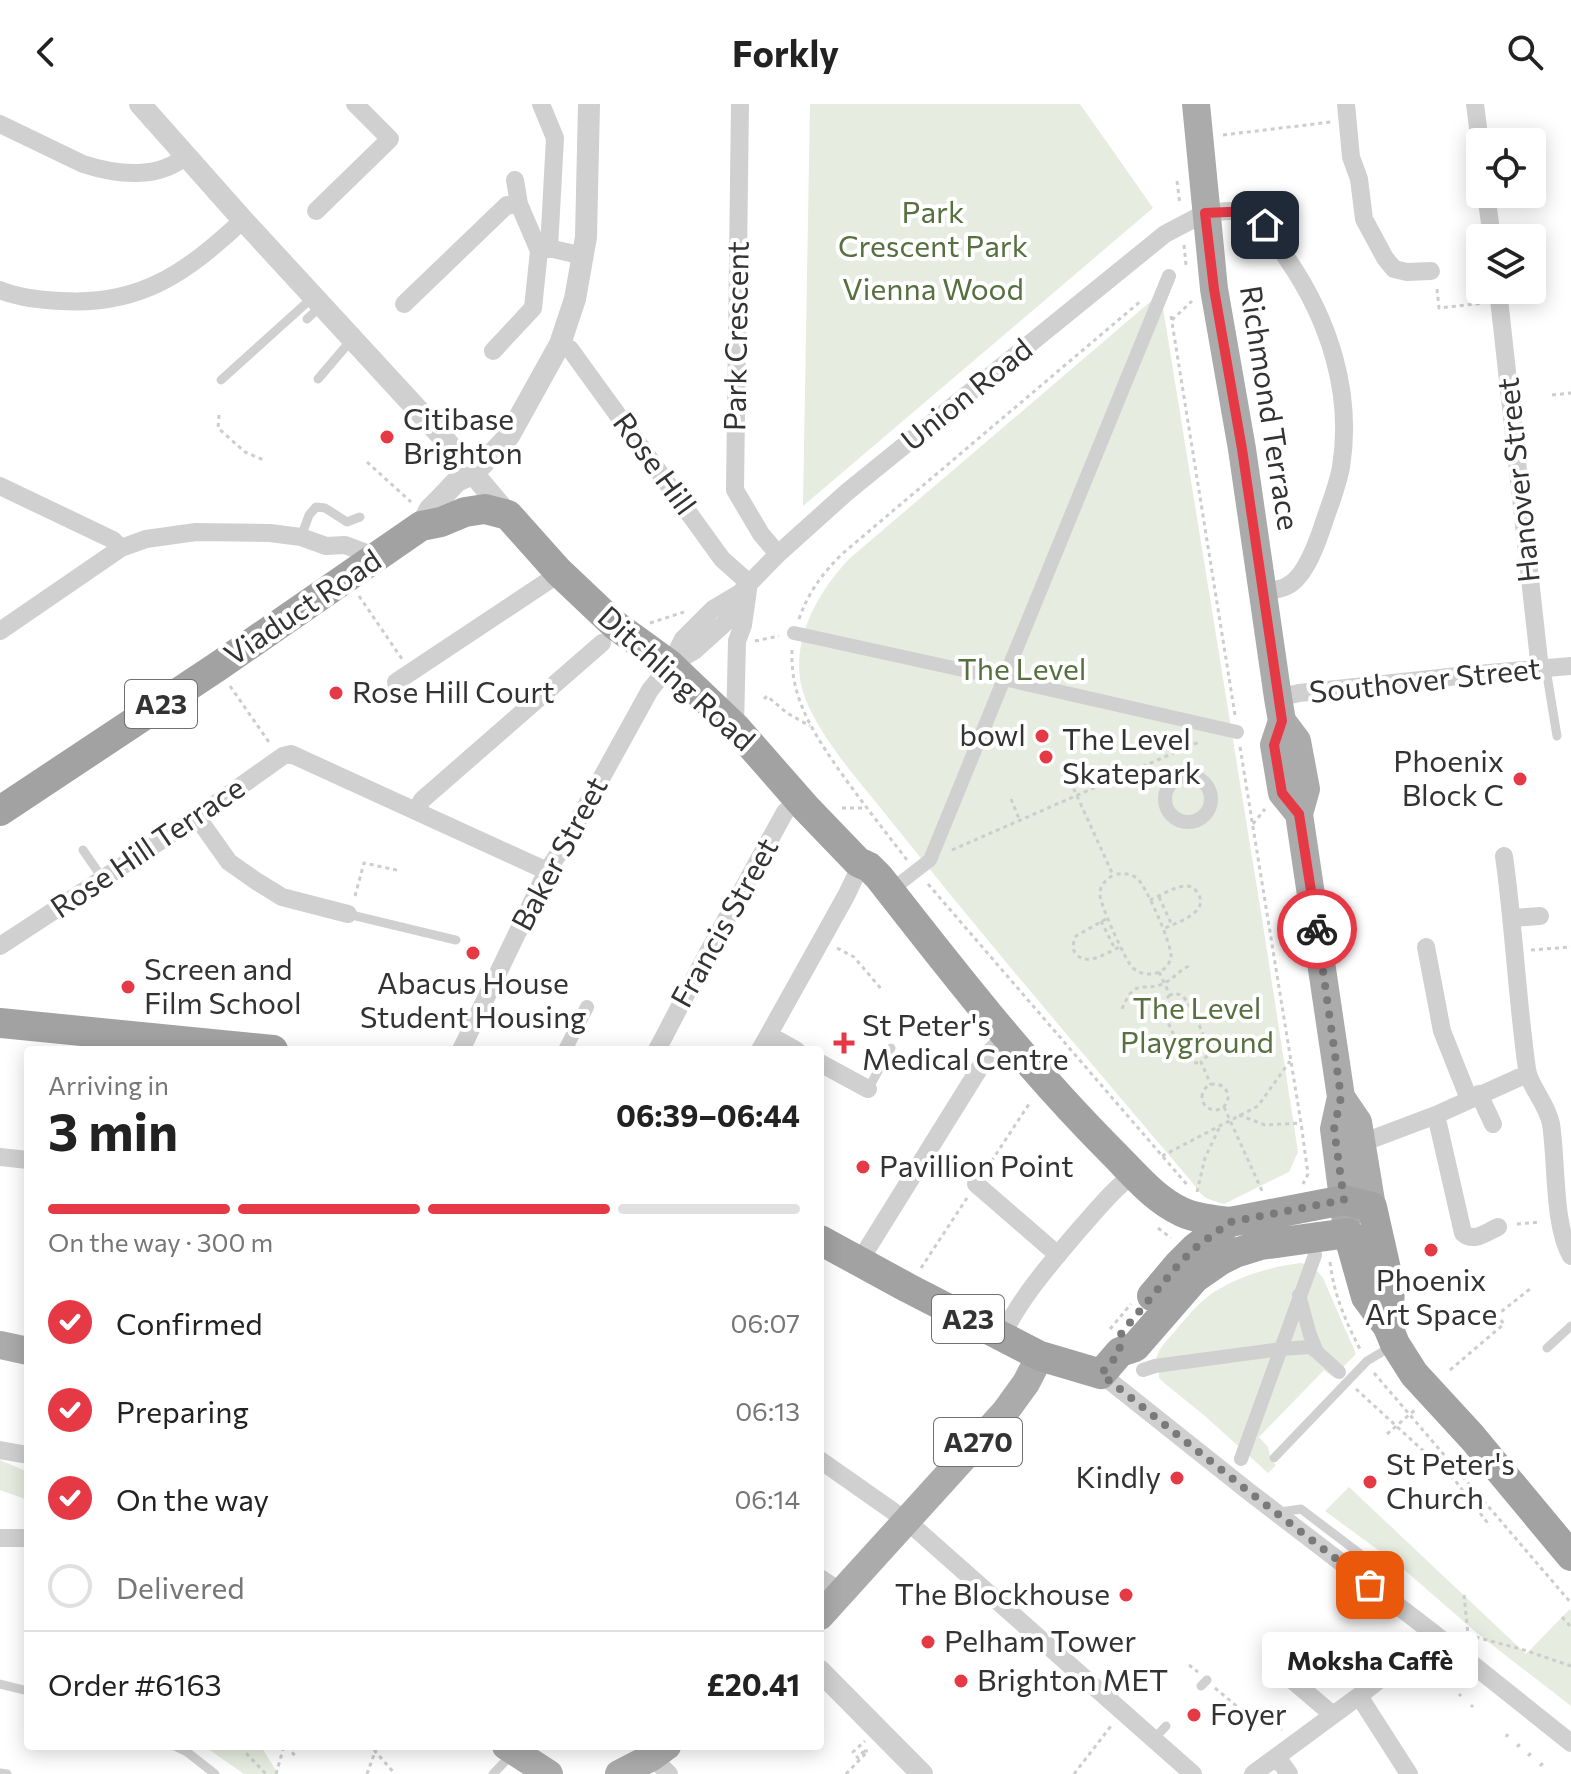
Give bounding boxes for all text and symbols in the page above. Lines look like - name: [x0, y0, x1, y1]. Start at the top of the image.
- icon: back: [24, 30, 68, 74]
- text: Forkly: [732, 30, 839, 74]
- icon: search: [1503, 30, 1547, 74]
- map controls: [1466, 128, 1546, 304]
- button: locate: [1466, 128, 1546, 208]
- pin: [1231, 191, 1299, 259]
- park label: Park Crescent Park: [838, 192, 1028, 263]
- icon: home: [1243, 203, 1287, 247]
- button: layers: [1466, 224, 1546, 304]
- street label: Park Crescent: [714, 241, 755, 431]
- park label: Vienna Wood: [842, 269, 1024, 306]
- street label: Richmond Terrace: [1234, 283, 1309, 532]
- street label: Union Road: [892, 329, 1038, 457]
- street label: Hanover Street: [1487, 376, 1546, 585]
- place label: Citibase Brighton: [403, 399, 523, 470]
- street label: Rose Hill: [607, 404, 705, 521]
- marker: Citibase Brighton: [378, 428, 396, 446]
- street label: Viaduct Road: [216, 540, 387, 672]
- street label: Ditchling Road: [592, 597, 764, 757]
- street label: Southover Street: [1307, 648, 1542, 709]
- park label: The Level: [958, 649, 1086, 686]
- place label: Rose Hill Court: [352, 672, 555, 709]
- road number: A23: [125, 680, 197, 728]
- marker: Rose Hill Court: [327, 684, 345, 702]
- place label: bowl: [959, 715, 1026, 752]
- place label: The Level Skatepark: [1062, 719, 1201, 790]
- marker: bowl: [1033, 727, 1051, 745]
- place label: Phoenix Block C: [1393, 741, 1504, 812]
- marker: The Level Skatepark: [1037, 748, 1055, 766]
- street label: Rose Hill Terrace: [43, 767, 251, 924]
- street label: Baker Street: [502, 770, 614, 936]
- marker: Phoenix Block C: [1511, 770, 1529, 788]
- street label: Francis Street: [661, 831, 785, 1013]
- courier: [1277, 889, 1357, 969]
- icon: bike: [1295, 907, 1339, 951]
- marker: Abacus House Student Housing: [464, 944, 482, 962]
- place label: Screen and Film School: [144, 949, 302, 1020]
- place label: Abacus House Student Housing: [360, 963, 586, 1034]
- marker: Screen and Film School: [119, 978, 137, 996]
- park label: The Level Playground: [1120, 988, 1274, 1059]
- place label: St Peter's Medical Centre: [862, 1005, 1069, 1076]
- marker: St Peter's Medical Centre: [833, 1032, 855, 1054]
- text: Arriving in: [48, 1069, 169, 1100]
- text: 06:39–06:44: [616, 1096, 800, 1133]
- text: 3 min: [48, 1098, 178, 1162]
- place label: Pavillion Point: [879, 1146, 1074, 1183]
- marker: Pavillion Point: [854, 1158, 872, 1176]
- text: On the way · 300 m: [48, 1226, 273, 1257]
- marker: Phoenix Art Space: [1422, 1241, 1440, 1259]
- place label: Phoenix Art Space: [1365, 1260, 1497, 1331]
- road number: A23: [932, 1295, 1004, 1343]
- icon: check: [48, 1300, 92, 1344]
- text: Confirmed: [116, 1304, 263, 1341]
- text: 06:07: [731, 1307, 800, 1338]
- icon: check: [48, 1388, 92, 1432]
- text: Preparing: [116, 1392, 249, 1429]
- text: 06:13: [735, 1395, 800, 1426]
- road number: A270: [934, 1418, 1022, 1466]
- place label: St Peter's Church: [1386, 1444, 1515, 1515]
- place label: Kindly: [1075, 1457, 1161, 1494]
- marker: Kindly: [1168, 1469, 1186, 1487]
- marker: St Peter's Church: [1361, 1473, 1379, 1491]
- icon: check: [48, 1476, 92, 1520]
- text: On the way: [116, 1480, 269, 1517]
- text: 06:14: [734, 1483, 800, 1514]
- pin: [1336, 1551, 1404, 1619]
- icon: bag: [1348, 1563, 1392, 1607]
- text: Delivered: [116, 1568, 245, 1605]
- place label: The Blockhouse: [895, 1574, 1110, 1611]
- marker: The Blockhouse: [1117, 1586, 1135, 1604]
- place label: Pelham Tower: [944, 1621, 1136, 1658]
- marker: Pelham Tower: [919, 1633, 937, 1651]
- callout: Moksha Caffè: [1262, 1633, 1478, 1689]
- text: Moksha Caffè: [1287, 1644, 1453, 1675]
- place label: Brighton MET: [977, 1660, 1168, 1697]
- text: Order #6163: [48, 1665, 222, 1702]
- text: £20.41: [707, 1665, 800, 1702]
- marker: Brighton MET: [952, 1672, 970, 1690]
- place label: Foyer: [1210, 1694, 1287, 1731]
- marker: Foyer: [1185, 1706, 1203, 1724]

